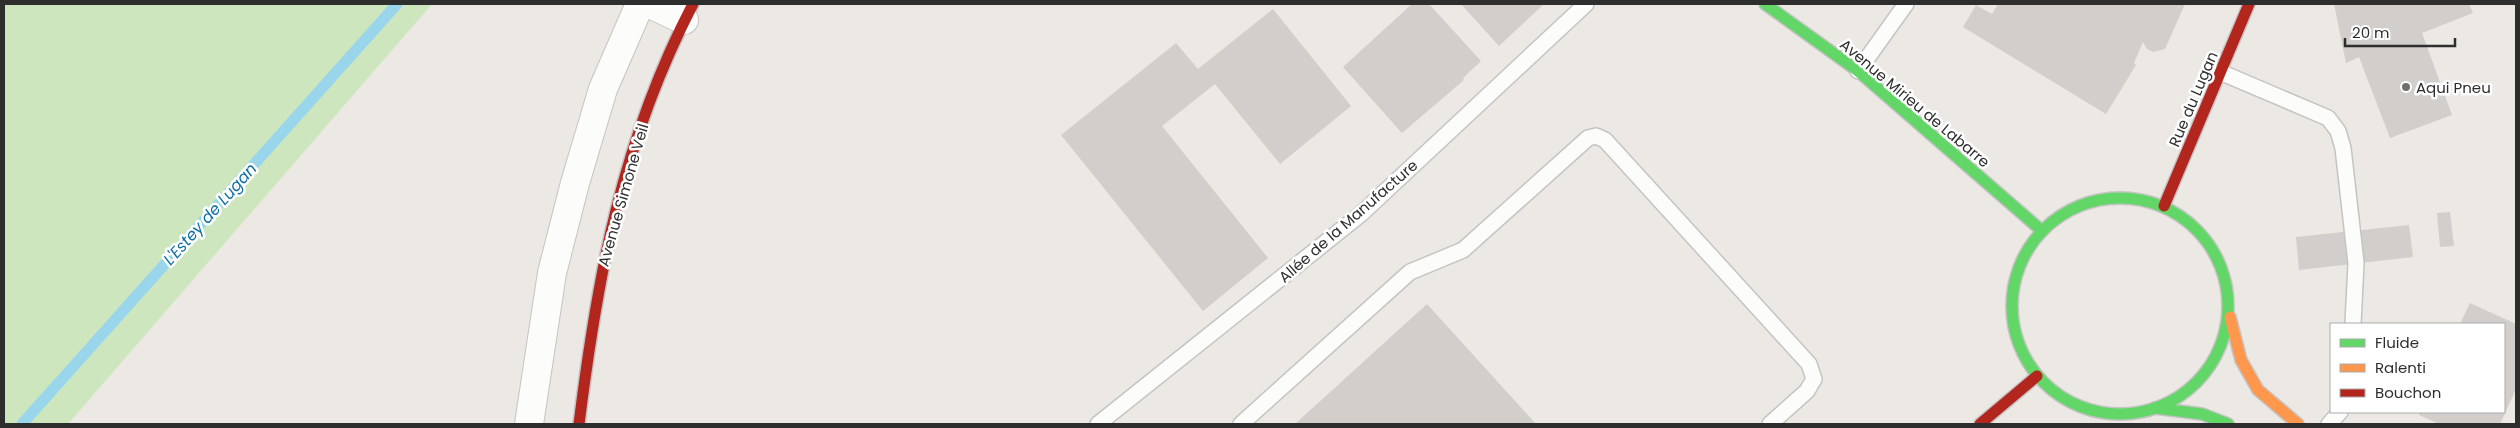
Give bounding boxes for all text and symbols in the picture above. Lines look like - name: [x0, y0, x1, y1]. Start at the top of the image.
- scale bar: [2345, 15, 2455, 47]
- text: 20 m: [2352, 22, 2390, 43]
- street label: Avenue Mirieu de Labarre: [1835, 34, 1995, 172]
- street label: Rue du Lugan: [2163, 48, 2223, 150]
- place label: Aqui Pneu: [2416, 77, 2491, 98]
- marker: Aqui Pneu: [2400, 81, 2412, 93]
- street label: Avenue Simone Veil: [593, 121, 653, 269]
- street label: Allée de la Manufacture: [1274, 155, 1422, 287]
- water label: L'Estey de Lugan: [158, 158, 262, 270]
- legend: [2330, 323, 2505, 413]
- text: Fluide: [2375, 332, 2419, 353]
- text: Ralenti: [2375, 357, 2426, 378]
- text: Bouchon: [2375, 382, 2441, 403]

